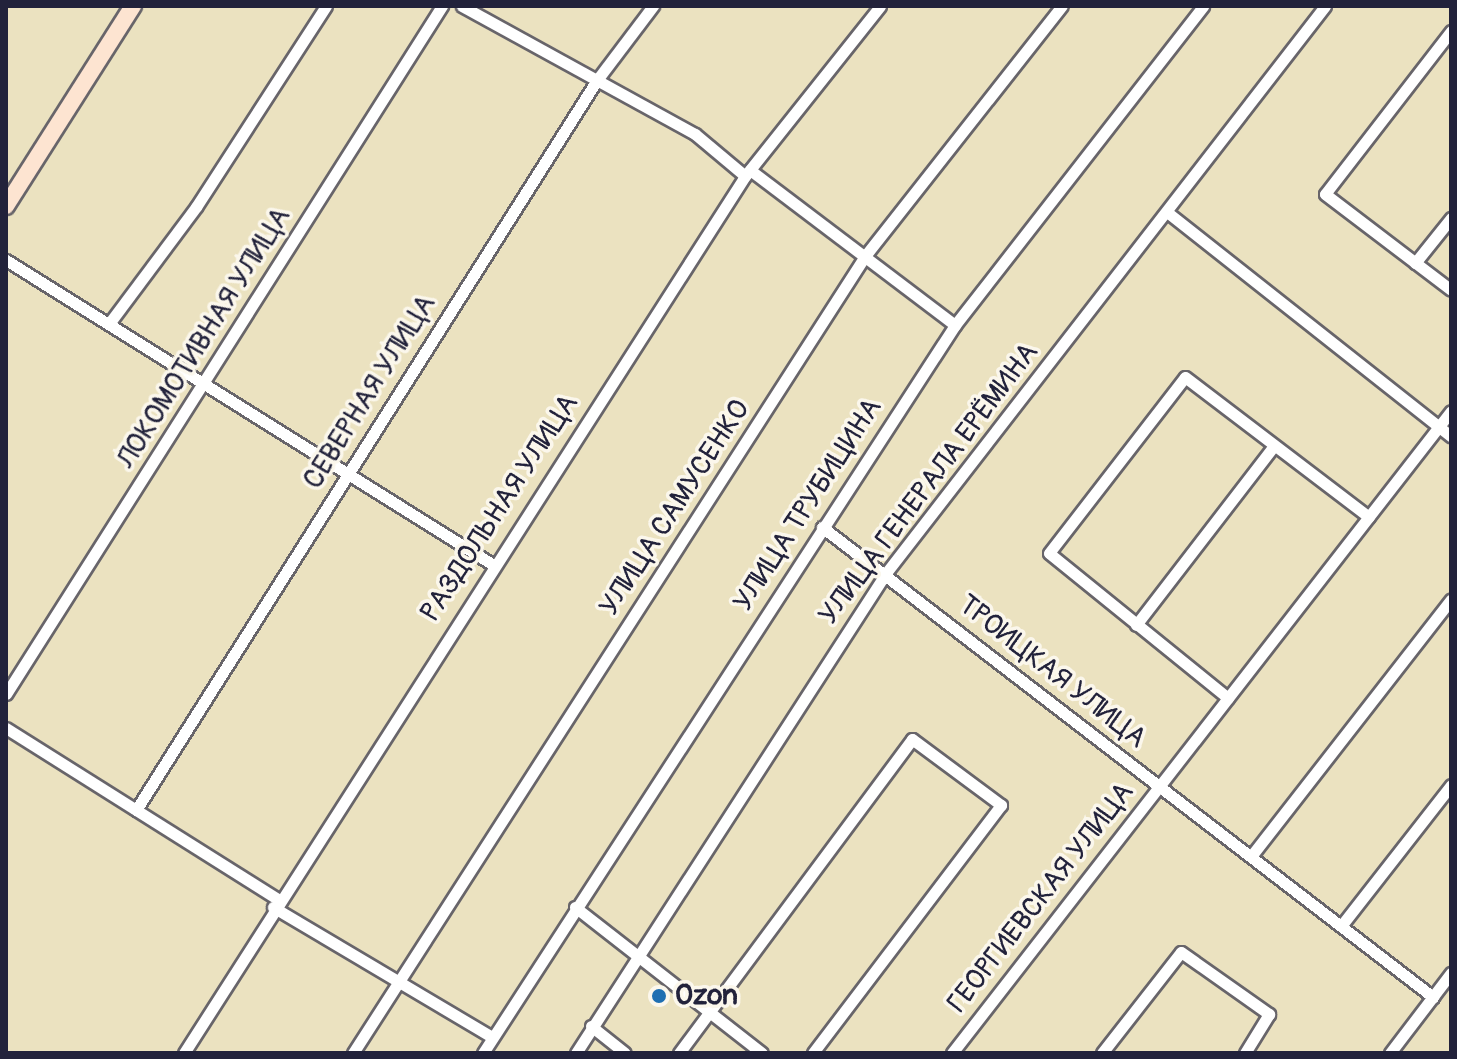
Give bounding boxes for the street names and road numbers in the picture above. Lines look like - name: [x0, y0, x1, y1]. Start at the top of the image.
- street label: ЛОКОМОТИВНАЯ УЛИЦА: [110, 201, 298, 475]
- street label: СЕВЕРНАЯ УЛИЦА: [297, 289, 443, 495]
- street label: УЛИЦА ГЕНЕРАЛА ЕРЁМИНА: [812, 337, 1046, 631]
- street label: РАЗДОЛЬНАЯ УЛИЦА: [414, 388, 586, 628]
- street label: УЛИЦА ТРУБИЦИНА: [727, 392, 889, 618]
- street label: УЛИЦА САМУСЕНКО: [593, 394, 757, 622]
- street label: ТРОИЦКАЯ УЛИЦА: [951, 588, 1153, 756]
- street label: ГЕОРГИЕВСКАЯ УЛИЦА: [941, 776, 1141, 1020]

